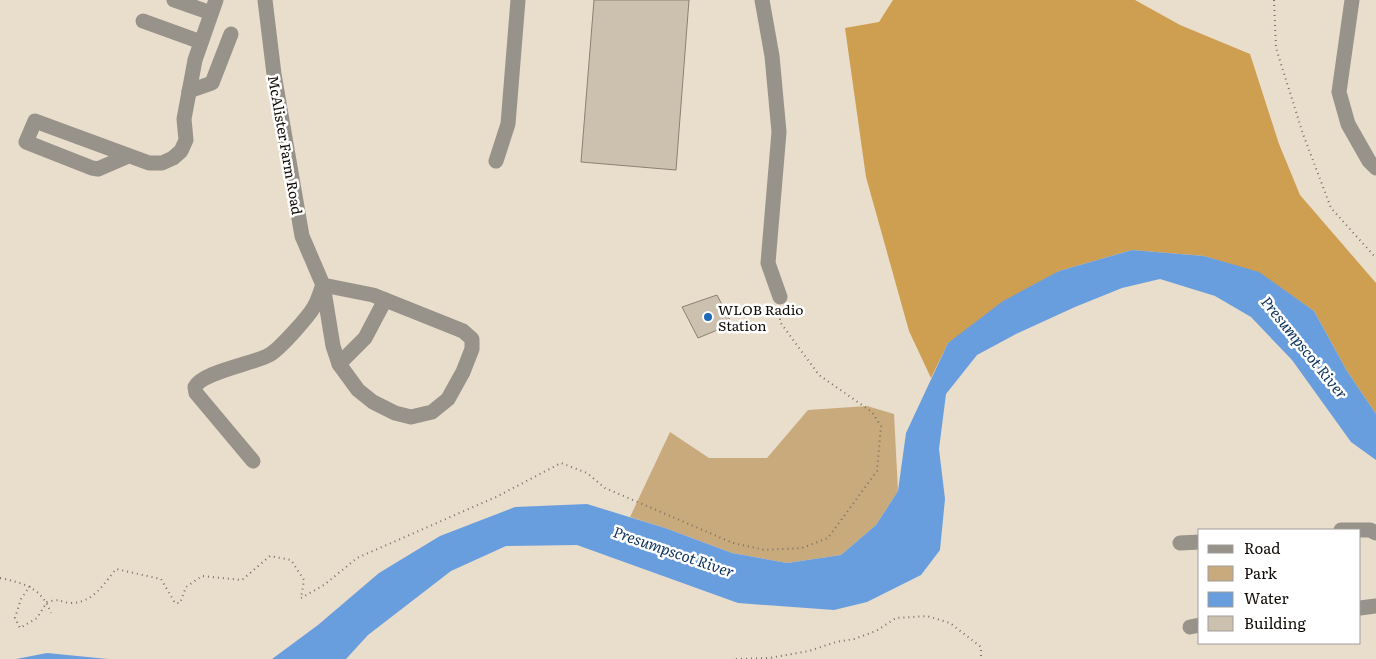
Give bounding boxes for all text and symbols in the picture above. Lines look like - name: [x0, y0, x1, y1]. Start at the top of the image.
- street label: McAlister Farm Road: [264, 74, 308, 217]
- water label: Presumpscot River: [1256, 291, 1354, 403]
- place label: WLOB Radio Station: [718, 299, 804, 335]
- marker: WLOB Radio Station: [702, 311, 714, 323]
- water label: Presumpscot River: [610, 520, 738, 582]
- legend: [1198, 529, 1361, 644]
- text: Road: [1244, 536, 1280, 559]
- text: Park: [1244, 561, 1278, 584]
- text: Water: [1244, 586, 1289, 609]
- text: Building: [1244, 611, 1306, 634]

